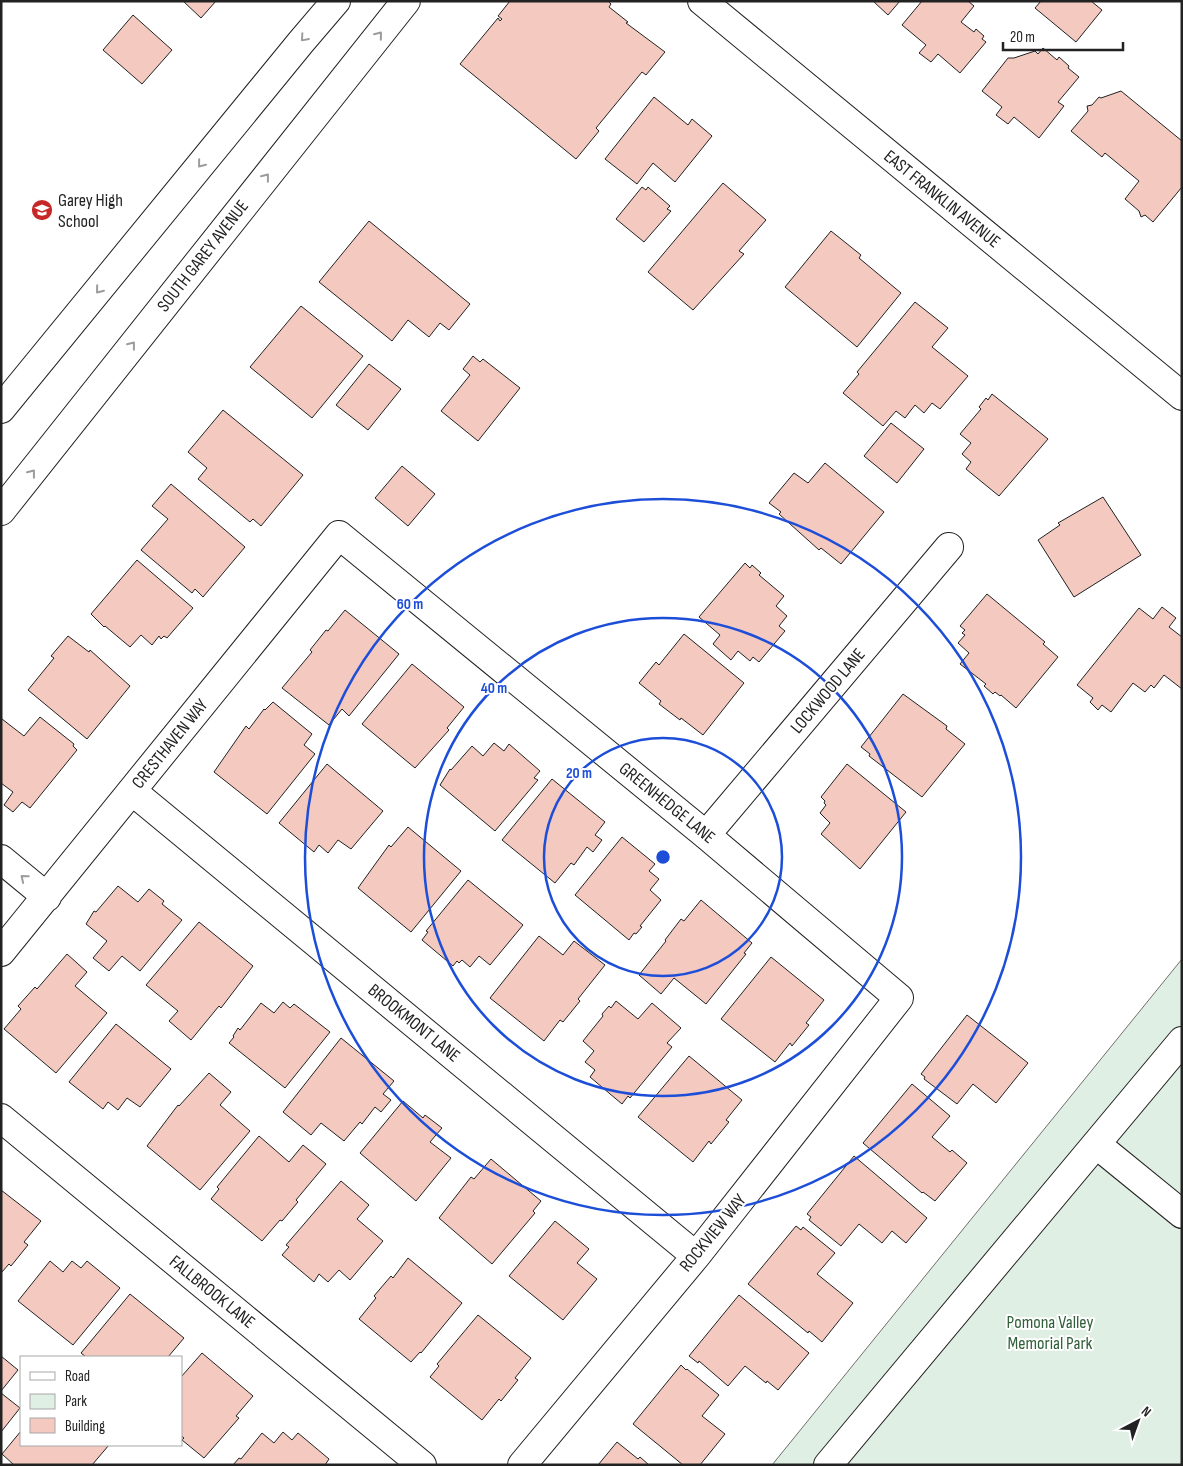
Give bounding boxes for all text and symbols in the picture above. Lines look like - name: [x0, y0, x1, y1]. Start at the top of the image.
- scale bar: [1003, 20, 1123, 52]
- text: 20 m: [1010, 28, 1035, 47]
- one-way arrow: [373, 31, 382, 40]
- one-way arrow: [302, 32, 310, 41]
- street label: EAST FRANKLIN AVENUE: [880, 146, 1004, 252]
- one-way arrow: [199, 158, 207, 167]
- one-way arrow: [260, 174, 268, 183]
- place label: Garey High School: [58, 190, 123, 232]
- street label: SOUTH GAREY AVENUE: [153, 196, 253, 316]
- school or university icon: Garey High School: [30, 198, 54, 222]
- one-way arrow: [95, 284, 104, 293]
- one-way arrow: [127, 342, 135, 351]
- one-way arrow: [26, 470, 34, 479]
- text: 60 m: [397, 595, 423, 614]
- street label: LOCKWOOD LANE: [786, 644, 870, 738]
- text: 40 m: [481, 679, 507, 698]
- street label: CRESTHAVEN WAY: [128, 695, 213, 793]
- street label: GREENHEDGE LANE: [615, 758, 719, 848]
- text: 20 m: [566, 764, 592, 783]
- centre of rings: [654, 848, 672, 866]
- one-way arrow: [21, 875, 30, 884]
- street label: BROOKMONT LANE: [364, 980, 464, 1066]
- street label: ROCKVIEW WAY: [675, 1190, 751, 1276]
- street label: FALLBROOK LANE: [165, 1251, 259, 1333]
- park label: Pomona Valley Memorial Park: [1007, 1312, 1093, 1354]
- legend: [20, 1356, 182, 1446]
- text: Road: [65, 1367, 90, 1386]
- text: Park: [65, 1392, 87, 1411]
- north arrow: [1113, 1396, 1163, 1446]
- text: N: [1138, 1403, 1155, 1420]
- text: Building: [65, 1417, 105, 1436]

